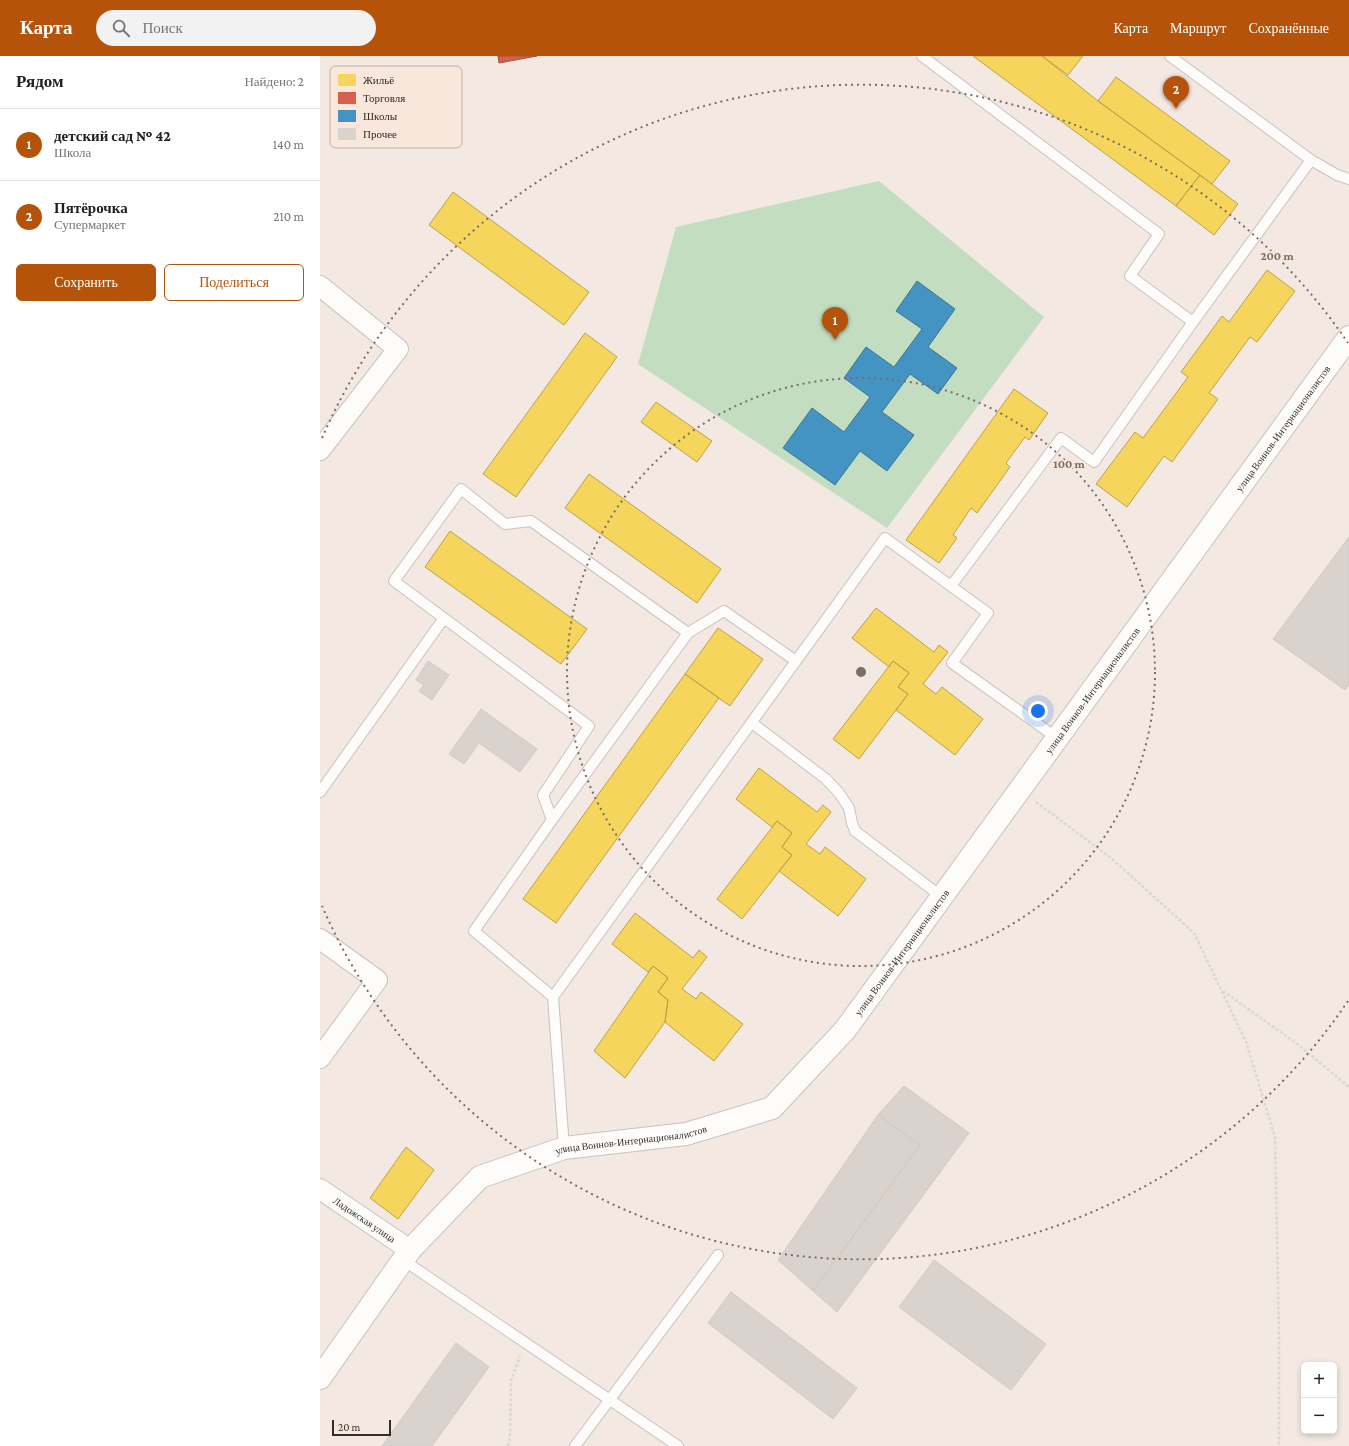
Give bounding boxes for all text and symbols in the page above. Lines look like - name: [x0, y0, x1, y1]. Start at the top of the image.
- search box: [96, 10, 376, 46]
- text: Карта: [20, 17, 72, 38]
- icon: search: [110, 17, 132, 39]
- text: Поиск: [142, 20, 183, 36]
- text: Карта: [1113, 20, 1148, 36]
- text: Маршрут: [1170, 20, 1226, 36]
- text: Сохранённые: [1248, 20, 1329, 36]
- legend: [330, 66, 462, 148]
- text: Рядом: [16, 72, 64, 91]
- text: Найдено: 2: [244, 74, 304, 89]
- text: Жильё: [363, 74, 394, 86]
- pin: 2: [1163, 76, 1189, 109]
- text: Торговля: [363, 92, 405, 104]
- text: Школы: [363, 110, 398, 122]
- text: детский сад № 42: [54, 128, 171, 144]
- text: Прочее: [363, 128, 397, 140]
- text: 1: [27, 137, 31, 152]
- text: 140 m: [273, 137, 304, 152]
- text: Школа: [54, 145, 91, 160]
- text: Пятёрочка: [54, 200, 128, 216]
- text: 2: [26, 209, 32, 224]
- text: 210 m: [273, 209, 304, 224]
- text: Супермаркет: [54, 217, 126, 232]
- text: 200 m: [1260, 249, 1294, 263]
- button: Сохранить: [16, 264, 156, 301]
- button: Поделиться: [164, 264, 304, 301]
- pin: 1: [822, 307, 848, 340]
- street label: улица Воинов-Интернационалистов: [1233, 363, 1332, 493]
- text: 100 m: [1053, 457, 1086, 471]
- street label: улица Воинов-Интернационалистов: [1043, 625, 1142, 755]
- centre of rings: [854, 665, 868, 679]
- your location: [1028, 701, 1048, 721]
- street label: улица Воинов-Интернационалистов: [852, 887, 951, 1017]
- street label: улица Воинов-Интернационалистов: [554, 1123, 708, 1156]
- street label: Ладожская улица: [332, 1194, 398, 1245]
- map controls: [1301, 1362, 1337, 1434]
- button: +: [1301, 1362, 1337, 1398]
- button: −: [1301, 1398, 1337, 1434]
- scale bar: [332, 1418, 391, 1437]
- text: 20 m: [338, 1421, 360, 1433]

